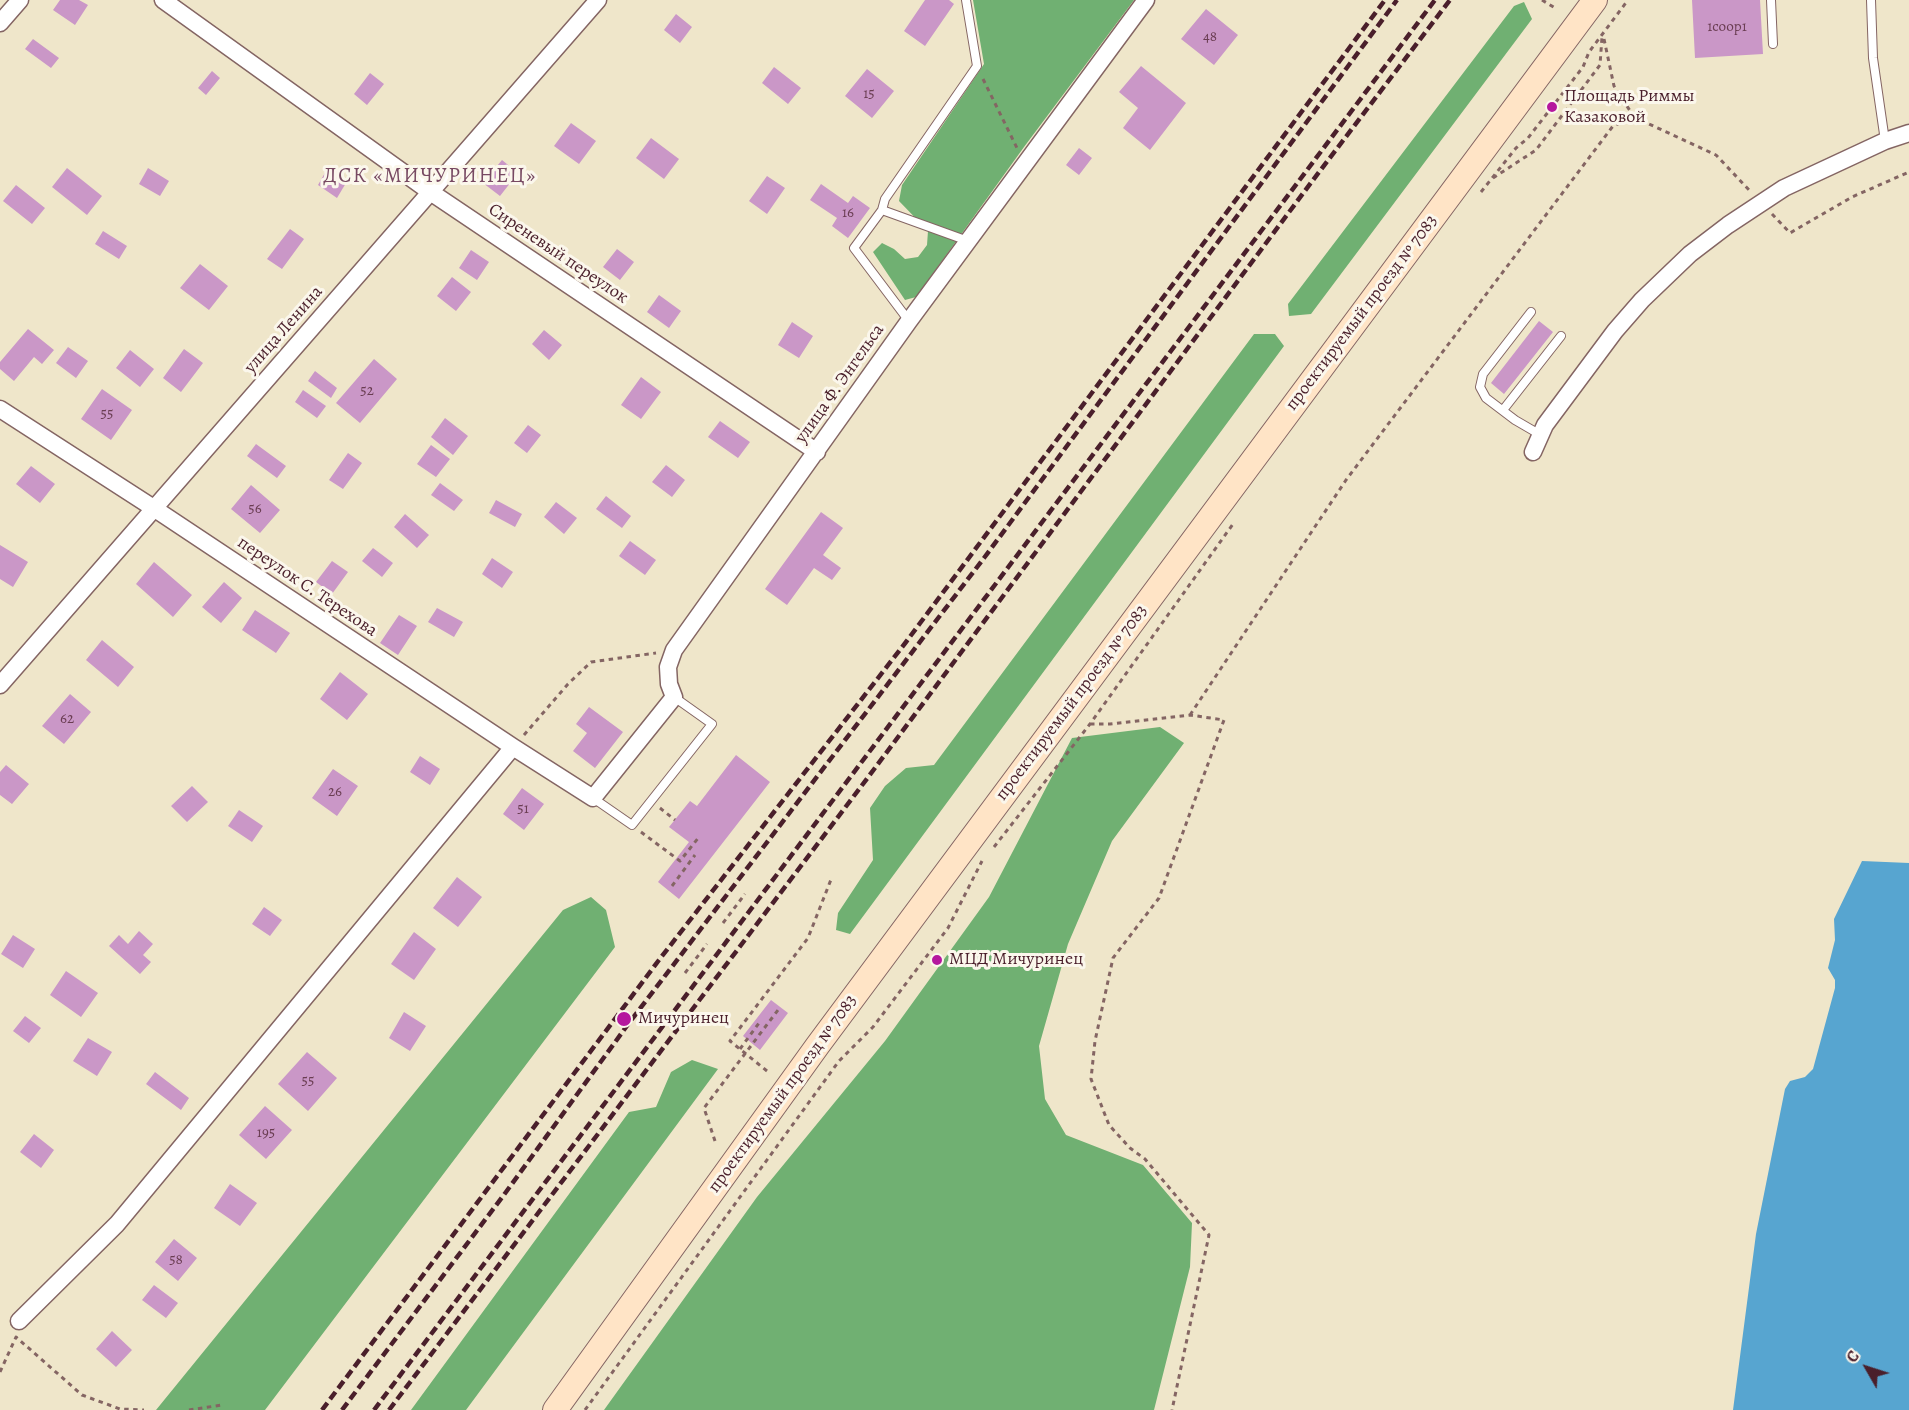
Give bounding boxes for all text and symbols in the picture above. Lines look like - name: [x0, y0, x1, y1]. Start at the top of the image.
- house number: 1соор1: [1707, 18, 1747, 36]
- house number: 48: [1203, 28, 1217, 46]
- house number: 15: [863, 85, 875, 103]
- place label: Площадь Риммы Казаковой: [1564, 86, 1695, 128]
- marker: Площадь Риммы Казаковой: [1545, 100, 1559, 114]
- district label: ДСК «МИЧУРИНЕЦ»: [323, 164, 537, 190]
- street label: Сиреневый переулок: [484, 199, 632, 309]
- house number: 16: [842, 204, 854, 222]
- street label: проектируемый проезд № 7083: [1281, 211, 1443, 415]
- street label: улица Ленина: [240, 282, 328, 378]
- street label: улица Ф. Энгельса: [791, 320, 889, 448]
- house number: 52: [360, 382, 374, 400]
- house number: 55: [101, 405, 113, 423]
- house number: 56: [248, 500, 262, 518]
- street label: переулок С. Терехова: [233, 532, 381, 642]
- street label: проектируемый проезд № 7083: [991, 601, 1153, 805]
- house number: 62: [60, 710, 74, 728]
- house number: 26: [328, 783, 342, 801]
- house number: 51: [517, 800, 529, 818]
- place label: МЦД Мичуринец: [949, 949, 1083, 971]
- marker: МЦД Мичуринец: [930, 953, 944, 967]
- street label: проектируемый проезд № 7083: [704, 991, 862, 1197]
- place label: Мичуринец: [638, 1008, 729, 1030]
- marker: Мичуринец: [615, 1010, 633, 1028]
- house number: 55: [302, 1072, 314, 1090]
- house number: 195: [257, 1124, 275, 1142]
- house number: 58: [169, 1251, 183, 1269]
- north arrow: [1837, 1338, 1897, 1398]
- text: С: [1841, 1346, 1865, 1367]

